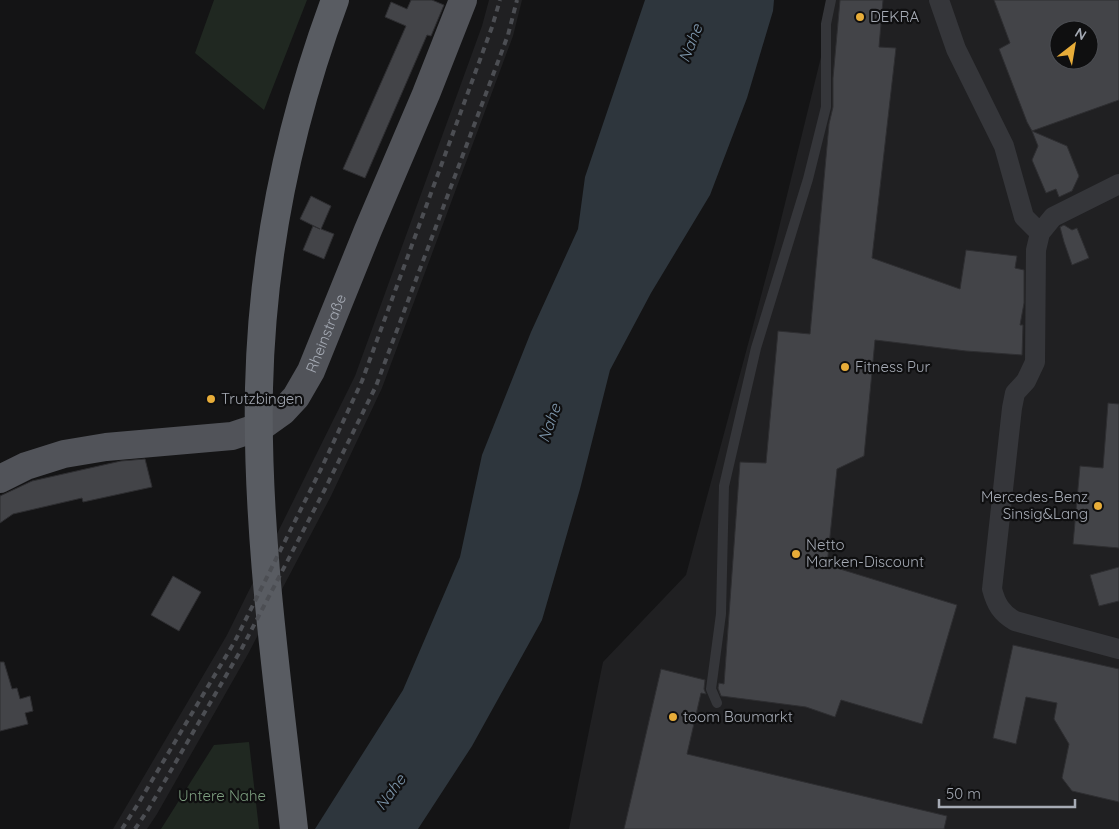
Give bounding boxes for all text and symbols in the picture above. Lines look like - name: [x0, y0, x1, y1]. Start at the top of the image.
- place label: DEKRA: [870, 7, 919, 26]
- marker: DEKRA: [854, 11, 866, 23]
- water label: Nahe: [674, 20, 707, 65]
- north arrow: [1049, 20, 1099, 70]
- text: N: [1072, 23, 1090, 44]
- street label: Rheinstraße: [301, 291, 350, 376]
- place label: Fitness Pur: [855, 357, 930, 376]
- marker: Fitness Pur: [839, 361, 851, 373]
- place label: Trutzbingen: [221, 389, 303, 408]
- marker: Trutzbingen: [205, 393, 217, 405]
- water label: Nahe: [533, 400, 565, 445]
- place label: Mercedes-Benz Sinsig&Lang: [981, 487, 1088, 523]
- marker: Mercedes-Benz Sinsig&Lang: [1092, 500, 1104, 512]
- place label: Netto Marken-Discount: [806, 535, 924, 571]
- marker: Netto Marken-Discount: [790, 548, 802, 560]
- place label: toom Baumarkt: [683, 707, 793, 726]
- marker: toom Baumarkt: [667, 711, 679, 723]
- water label: Nahe: [370, 769, 410, 814]
- scale bar: [939, 776, 1075, 808]
- text: 50 m: [946, 784, 981, 803]
- park label: Untere Nahe: [178, 786, 266, 805]

